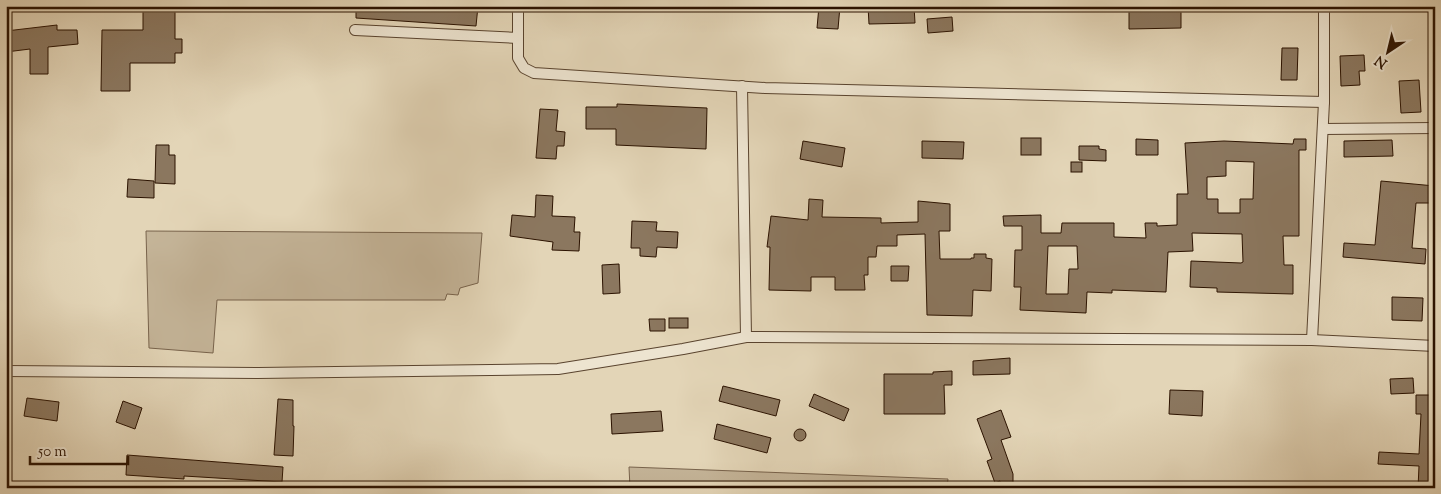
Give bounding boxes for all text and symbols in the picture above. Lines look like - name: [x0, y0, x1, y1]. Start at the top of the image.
- north arrow: [1364, 28, 1414, 78]
- text: N: [1371, 50, 1392, 72]
- scale bar: [30, 434, 128, 466]
- text: 50 m: [37, 442, 67, 463]

